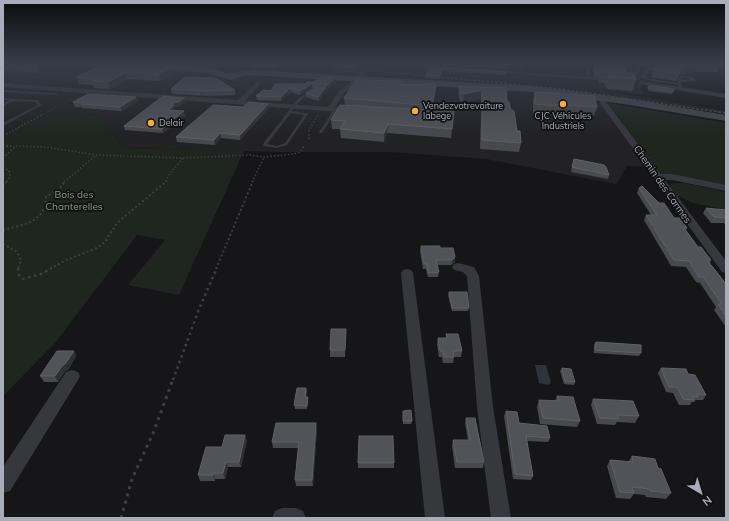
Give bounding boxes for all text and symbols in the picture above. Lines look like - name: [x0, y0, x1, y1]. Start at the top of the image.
- marker: CJC Véhicules Industriels: [558, 99, 568, 109]
- place label: Vendezvotrevoiture labege: [423, 100, 503, 121]
- marker: Vendezvotrevoiture labege: [410, 106, 420, 116]
- place label: CJC Véhicules Industriels: [535, 110, 591, 131]
- place label: Delair: [159, 117, 184, 128]
- marker: Delair: [146, 118, 156, 128]
- street label: Chemin des Carmes: [631, 143, 694, 226]
- park label: Bois des Chanterelles: [45, 188, 103, 213]
- north arrow: [681, 473, 721, 513]
- text: N: [700, 493, 715, 509]

